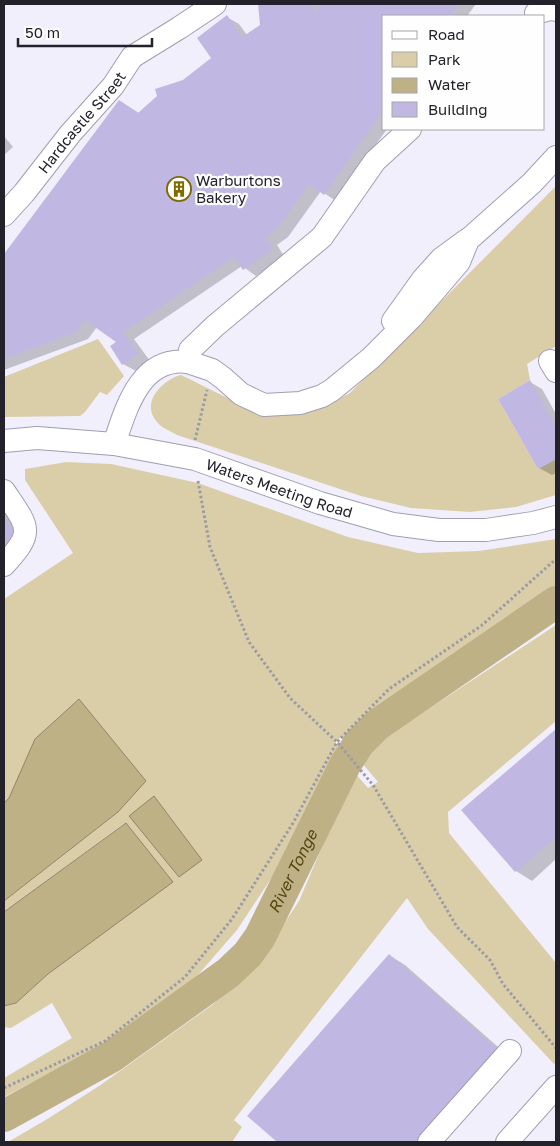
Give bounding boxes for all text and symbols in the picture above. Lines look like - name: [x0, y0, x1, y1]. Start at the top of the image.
- scale bar: [18, 15, 151, 47]
- legend: [382, 15, 545, 130]
- text: 50 m: [25, 23, 60, 41]
- text: Road: [428, 25, 465, 43]
- text: Park: [428, 50, 461, 68]
- street label: Hardcastle Street: [34, 68, 129, 177]
- text: Water: [428, 75, 471, 93]
- text: Building: [428, 100, 488, 118]
- place label: Warburtons Bakery: [196, 171, 281, 206]
- building icon: Warburtons Bakery: [166, 176, 192, 202]
- street label: Waters Meeting Road: [204, 455, 355, 521]
- water label: River Tonge: [264, 825, 322, 916]

